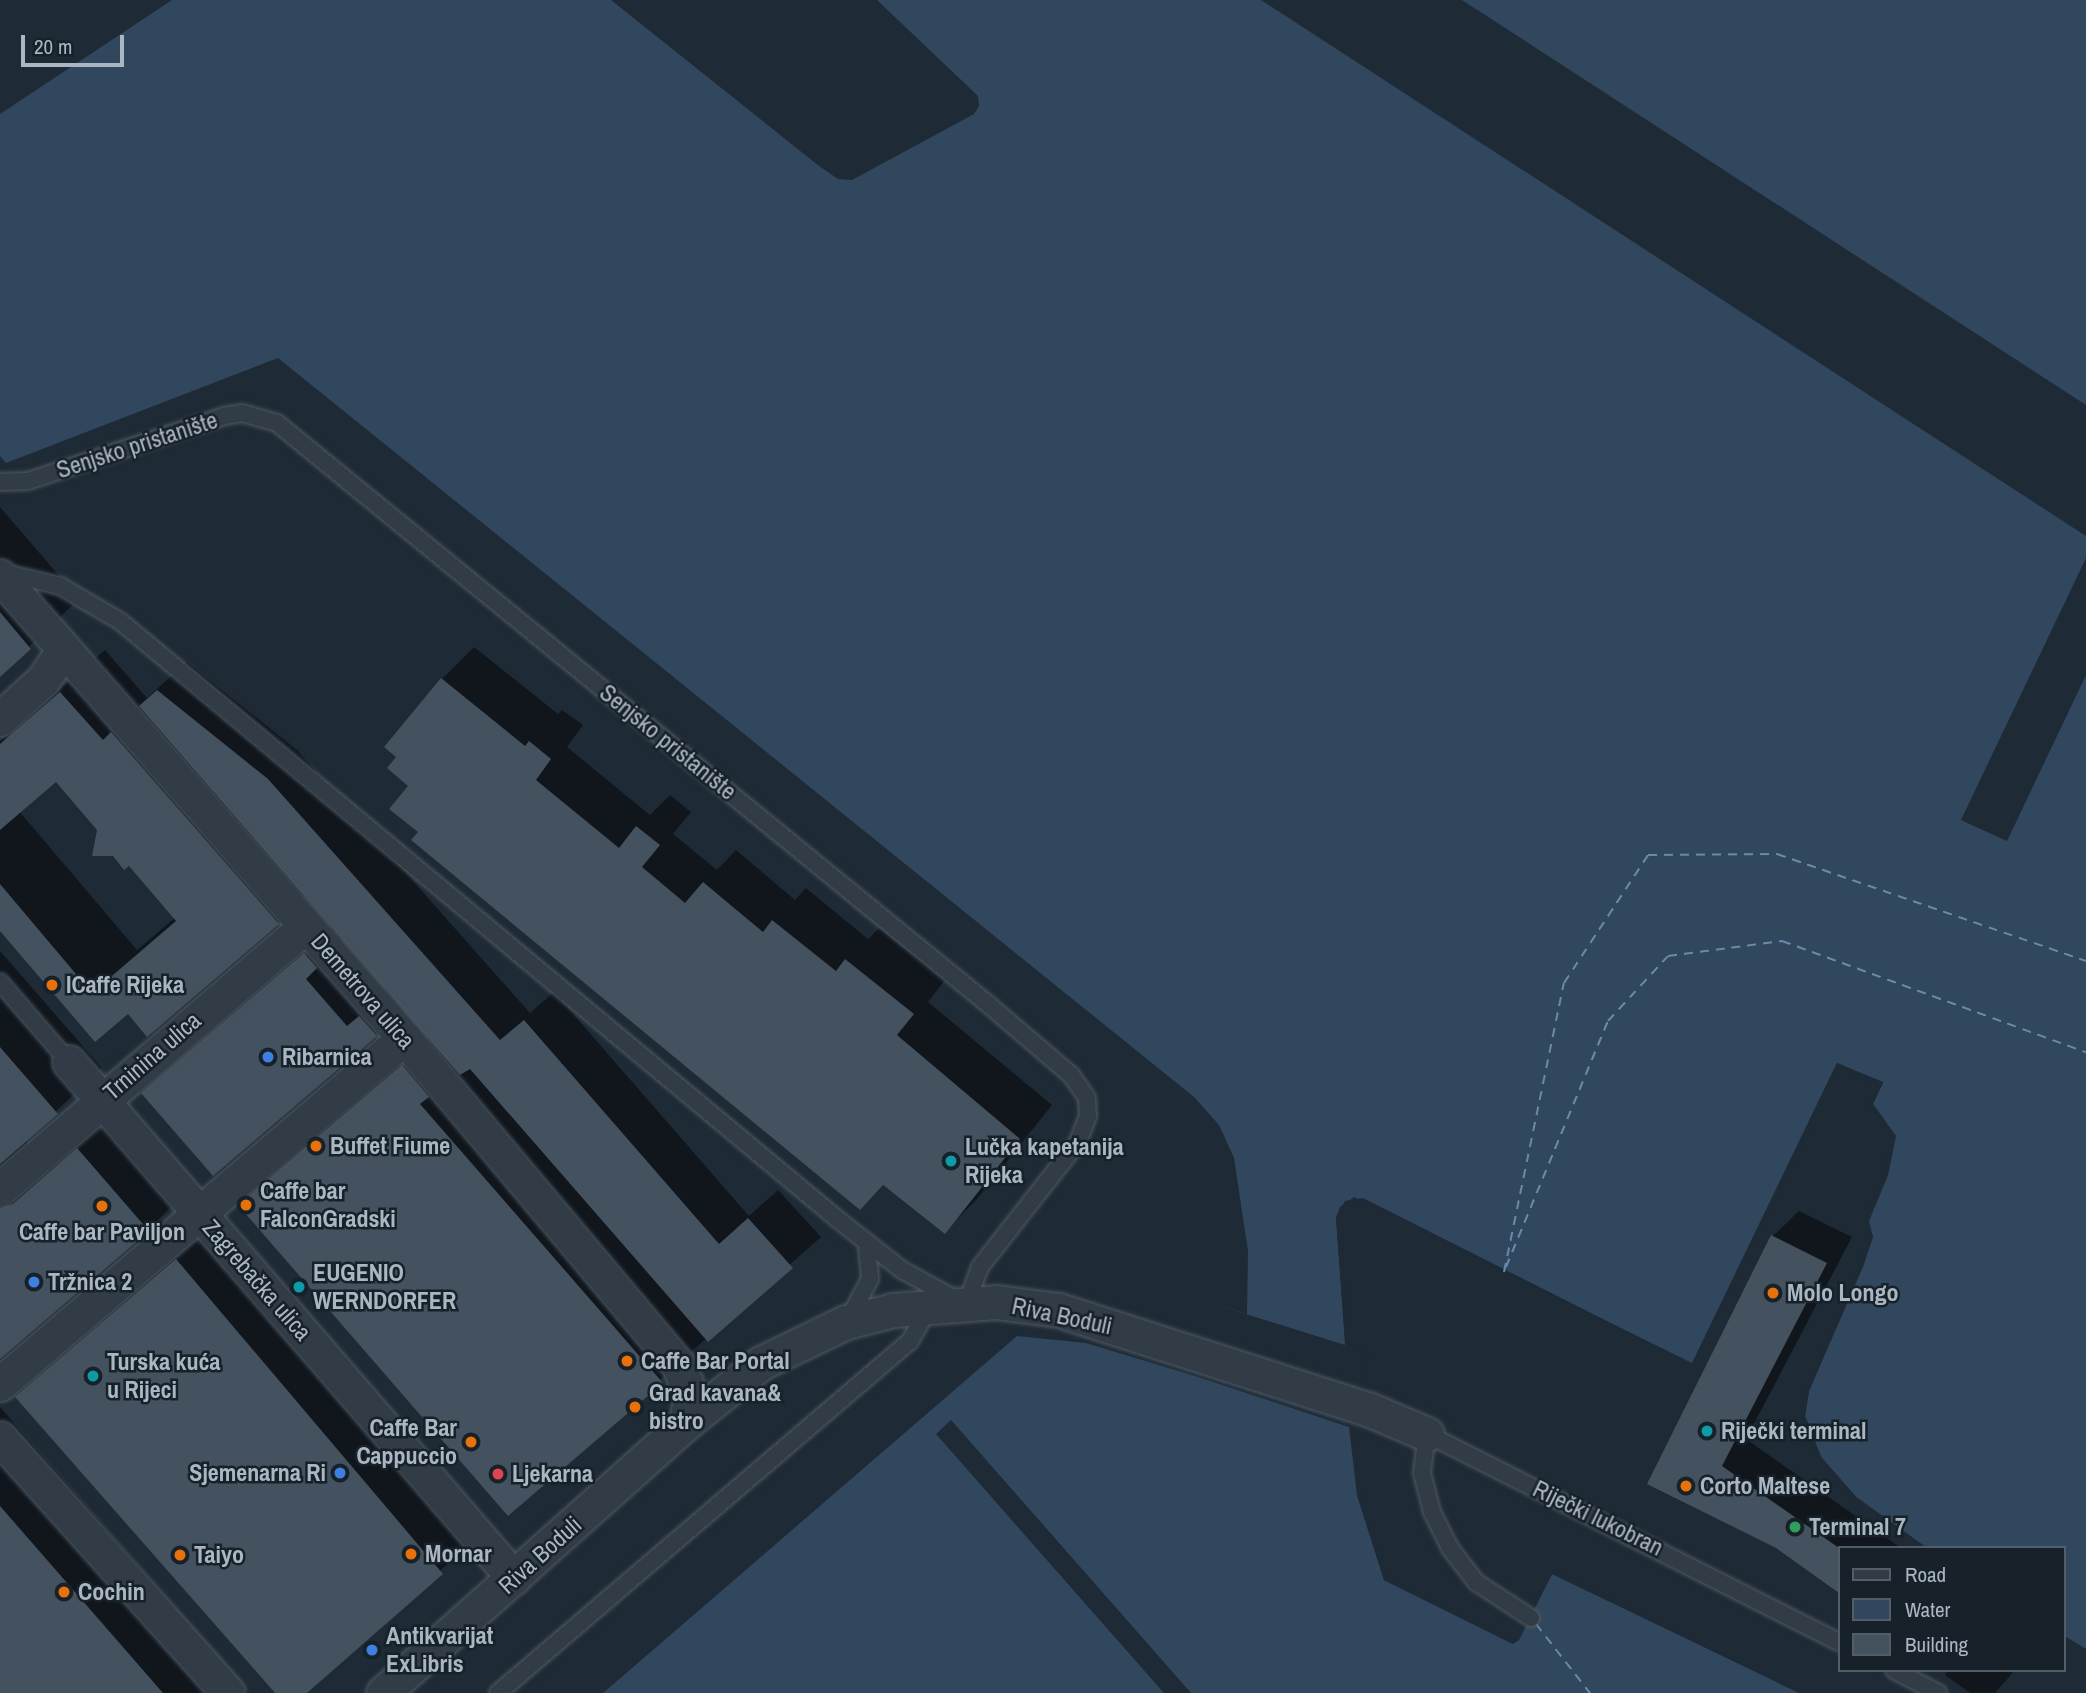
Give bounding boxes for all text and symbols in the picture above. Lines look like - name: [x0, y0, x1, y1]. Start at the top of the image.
- scale bar: [24, 21, 128, 65]
- text: 20 m: [34, 32, 72, 61]
- street label: Senjsko pristanište: [53, 405, 221, 485]
- street label: Senjsko pristanište: [594, 678, 742, 806]
- street label: Demetrova ulica: [305, 927, 421, 1055]
- place label: ICaffe Rijeka: [66, 971, 184, 999]
- marker: ICaffe Rijeka: [44, 977, 60, 993]
- street label: Trninina ulica: [97, 1006, 207, 1106]
- place label: Ribarnica: [282, 1043, 372, 1071]
- marker: Ribarnica: [260, 1049, 276, 1065]
- place label: Buffet Fiume: [330, 1132, 450, 1160]
- place label: Lučka kapetanija Rijeka: [965, 1133, 1124, 1189]
- marker: Buffet Fiume: [308, 1138, 324, 1154]
- marker: Lučka kapetanija Rijeka: [943, 1153, 959, 1169]
- place label: Caffe bar FalconGradski: [260, 1177, 396, 1233]
- marker: Caffe bar FalconGradski: [238, 1197, 254, 1213]
- marker: Caffe bar Paviljon: [94, 1198, 110, 1214]
- street label: Zagrebačka ulica: [197, 1214, 317, 1346]
- place label: Caffe bar Paviljon: [19, 1218, 185, 1246]
- place label: EUGENIO WERNDORFER: [313, 1259, 456, 1315]
- place label: Tržnica 2: [48, 1268, 132, 1296]
- marker: Tržnica 2: [26, 1274, 42, 1290]
- marker: EUGENIO WERNDORFER: [291, 1279, 307, 1295]
- place label: Molo Longo: [1787, 1279, 1899, 1307]
- marker: Molo Longo: [1765, 1285, 1781, 1301]
- street label: Riva Boduli: [1009, 1291, 1115, 1341]
- place label: Caffe Bar Portal: [641, 1347, 790, 1375]
- place label: Turska kuća u Rijeci: [107, 1348, 220, 1404]
- marker: Caffe Bar Portal: [619, 1353, 635, 1369]
- marker: Turska kuća u Rijeci: [85, 1368, 101, 1384]
- place label: Grad kavana& bistro: [649, 1379, 781, 1435]
- marker: Grad kavana& bistro: [627, 1399, 643, 1415]
- place label: Caffe Bar Cappuccio: [356, 1414, 457, 1470]
- place label: Riječki terminal: [1721, 1417, 1866, 1445]
- marker: Riječki terminal: [1699, 1423, 1715, 1439]
- marker: Caffe Bar Cappuccio: [463, 1434, 479, 1450]
- place label: Sjemenarna Ri: [189, 1459, 326, 1487]
- place label: Ljekarna: [512, 1460, 593, 1488]
- marker: Sjemenarna Ri: [332, 1465, 348, 1481]
- marker: Ljekarna: [490, 1466, 506, 1482]
- place label: Corto Maltese: [1700, 1472, 1830, 1500]
- street label: Riječki lukobran: [1528, 1474, 1668, 1562]
- marker: Corto Maltese: [1678, 1478, 1694, 1494]
- street label: Riva Boduli: [493, 1510, 587, 1600]
- place label: Terminal 7: [1809, 1513, 1906, 1541]
- marker: Terminal 7: [1787, 1519, 1803, 1535]
- place label: Mornar: [425, 1540, 492, 1568]
- place label: Taiyo: [194, 1541, 244, 1569]
- marker: Mornar: [403, 1546, 419, 1562]
- legend: [1838, 1546, 2065, 1672]
- marker: Taiyo: [172, 1547, 188, 1563]
- text: Road: [1905, 1560, 1946, 1589]
- place label: Cochin: [78, 1578, 145, 1606]
- marker: Cochin: [56, 1584, 72, 1600]
- text: Water: [1905, 1595, 1950, 1624]
- place label: Antikvarijat ExLibris: [386, 1622, 493, 1678]
- text: Building: [1905, 1630, 1968, 1659]
- marker: Antikvarijat ExLibris: [364, 1642, 380, 1658]

